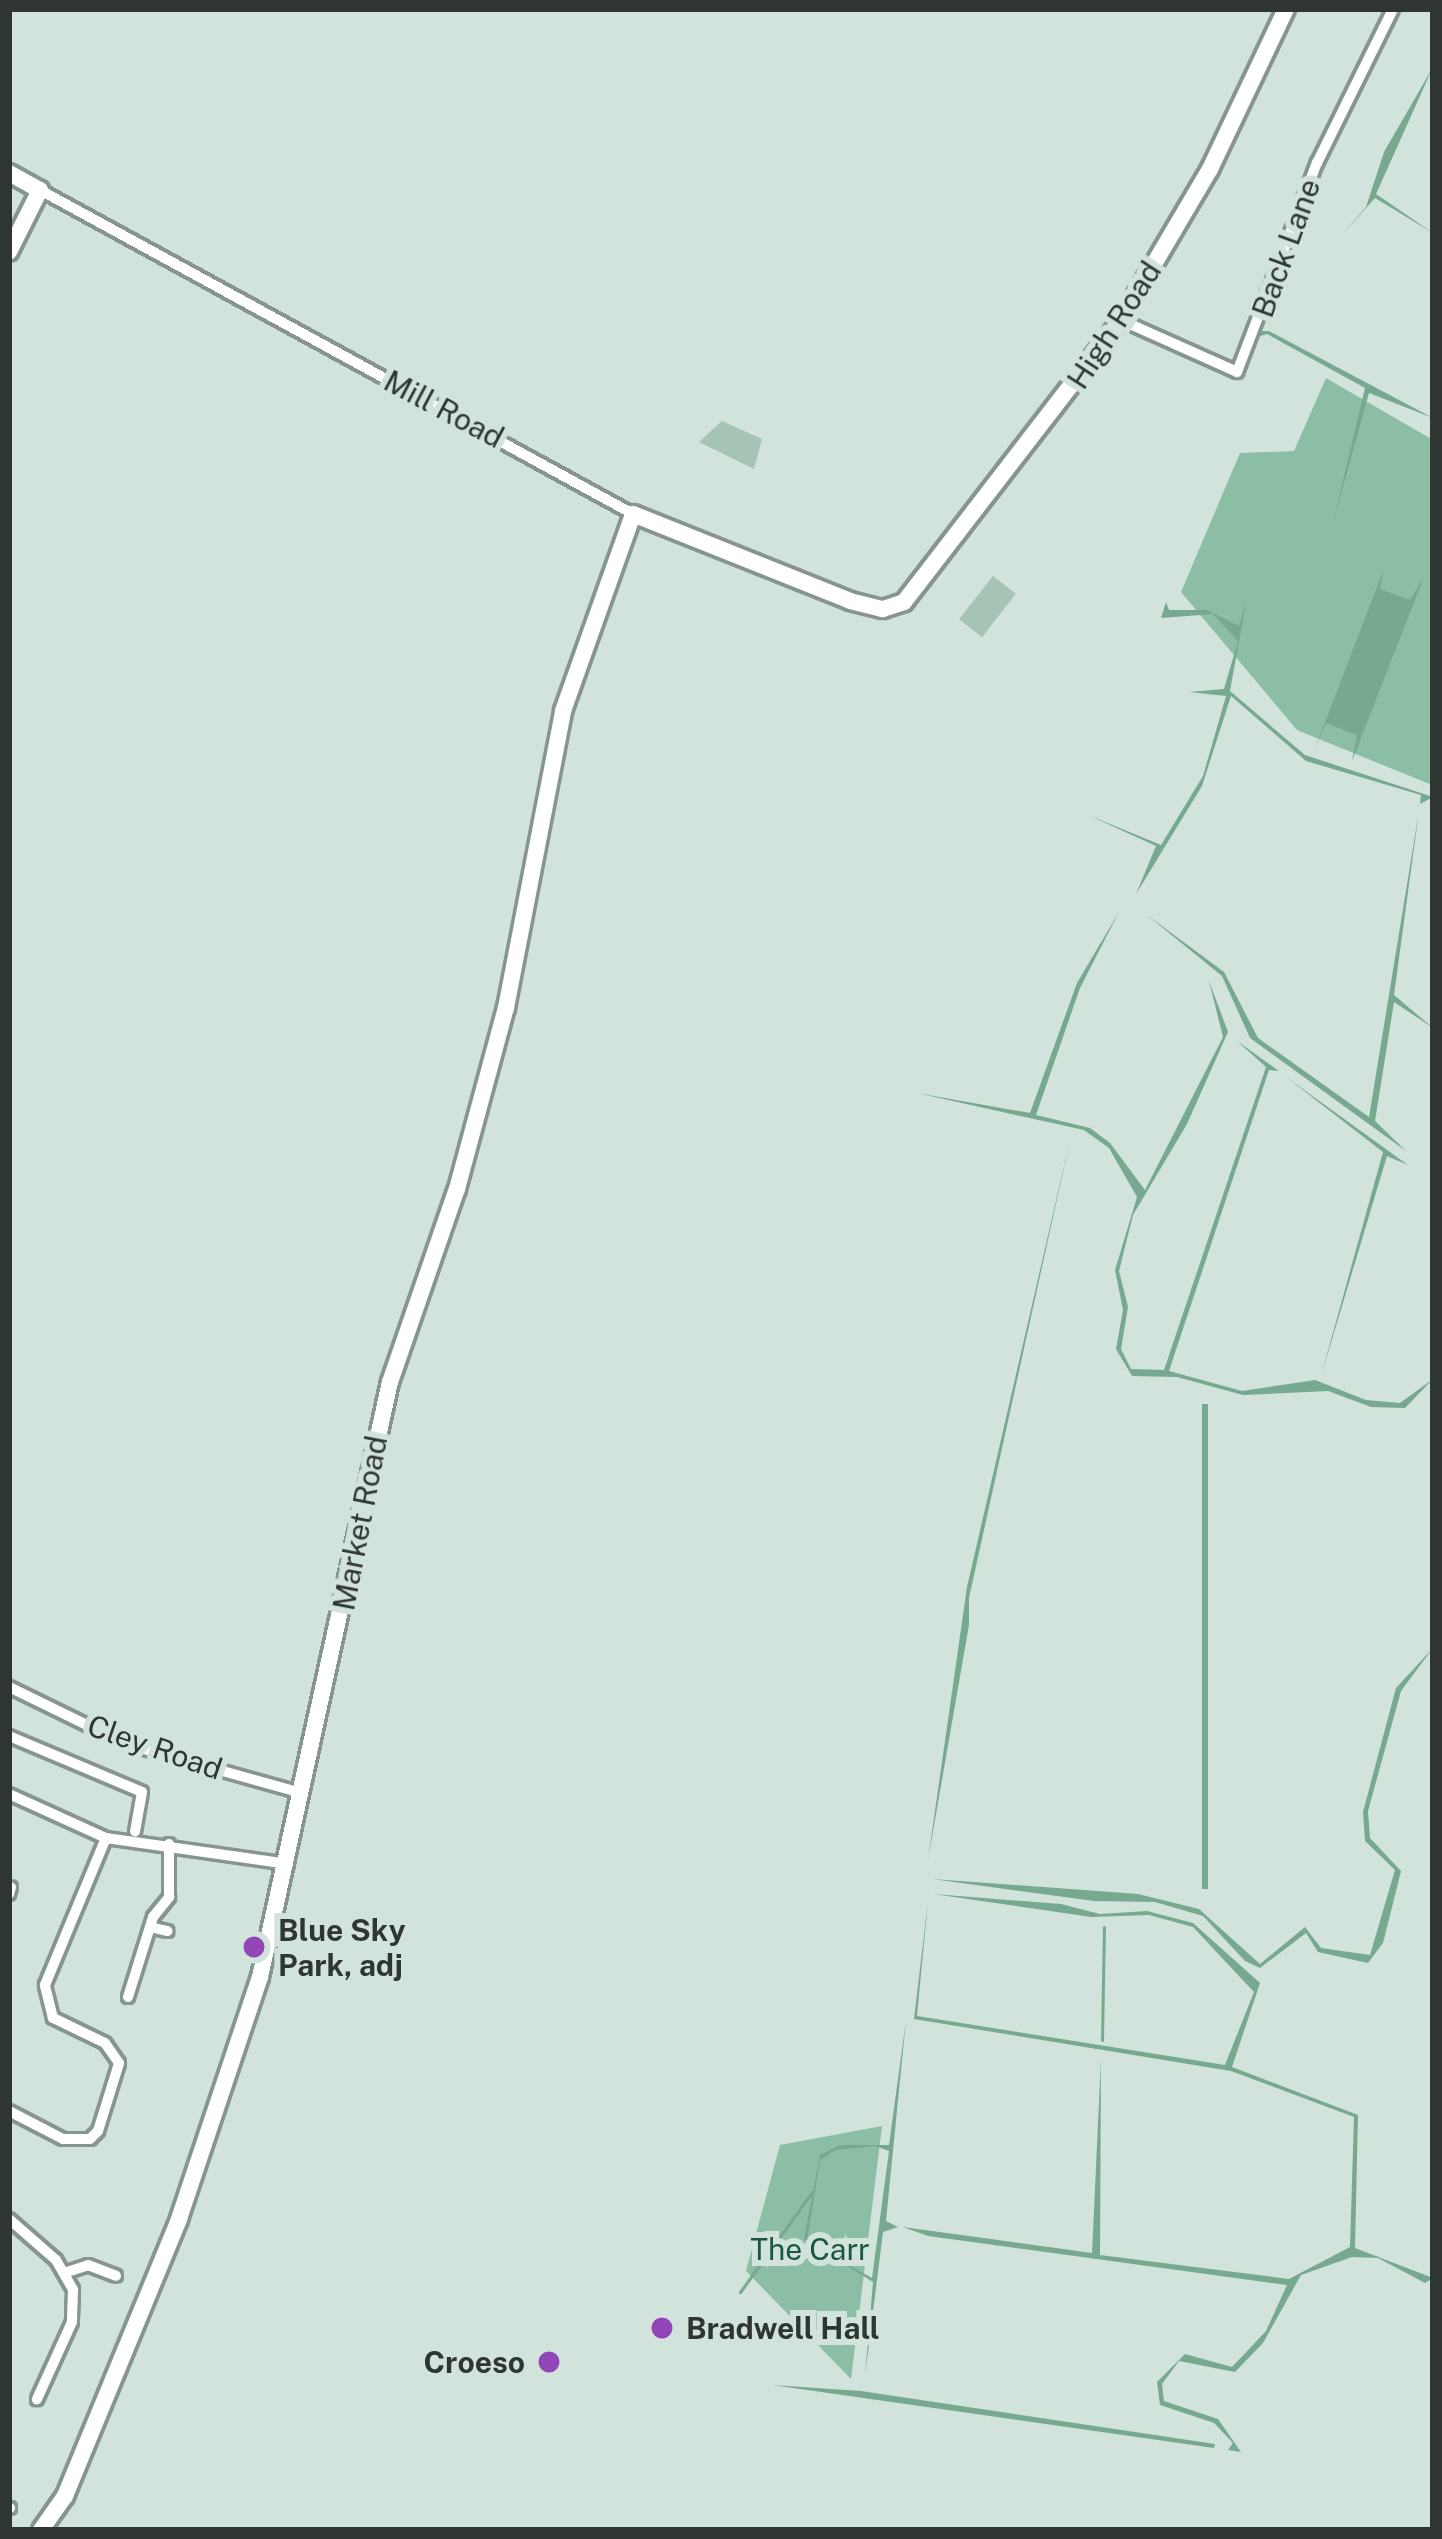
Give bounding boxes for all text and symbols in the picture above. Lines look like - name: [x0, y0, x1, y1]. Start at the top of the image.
- street label: Back Lane: [1244, 174, 1328, 322]
- street label: High Road: [1060, 255, 1168, 395]
- street label: Mill Road: [378, 363, 510, 455]
- street label: Market Road: [325, 1433, 395, 1613]
- street label: Cley Road: [83, 1707, 227, 1787]
- place label: Blue Sky Park, adj: [278, 1912, 406, 1982]
- marker: Blue Sky Park, adj: [241, 1934, 267, 1960]
- park label: The Carr: [750, 2231, 870, 2267]
- place label: Bradwell Hall: [686, 2310, 880, 2346]
- marker: Bradwell Hall: [649, 2315, 675, 2341]
- place label: Croeso: [424, 2344, 525, 2380]
- marker: Croeso: [536, 2349, 562, 2375]

